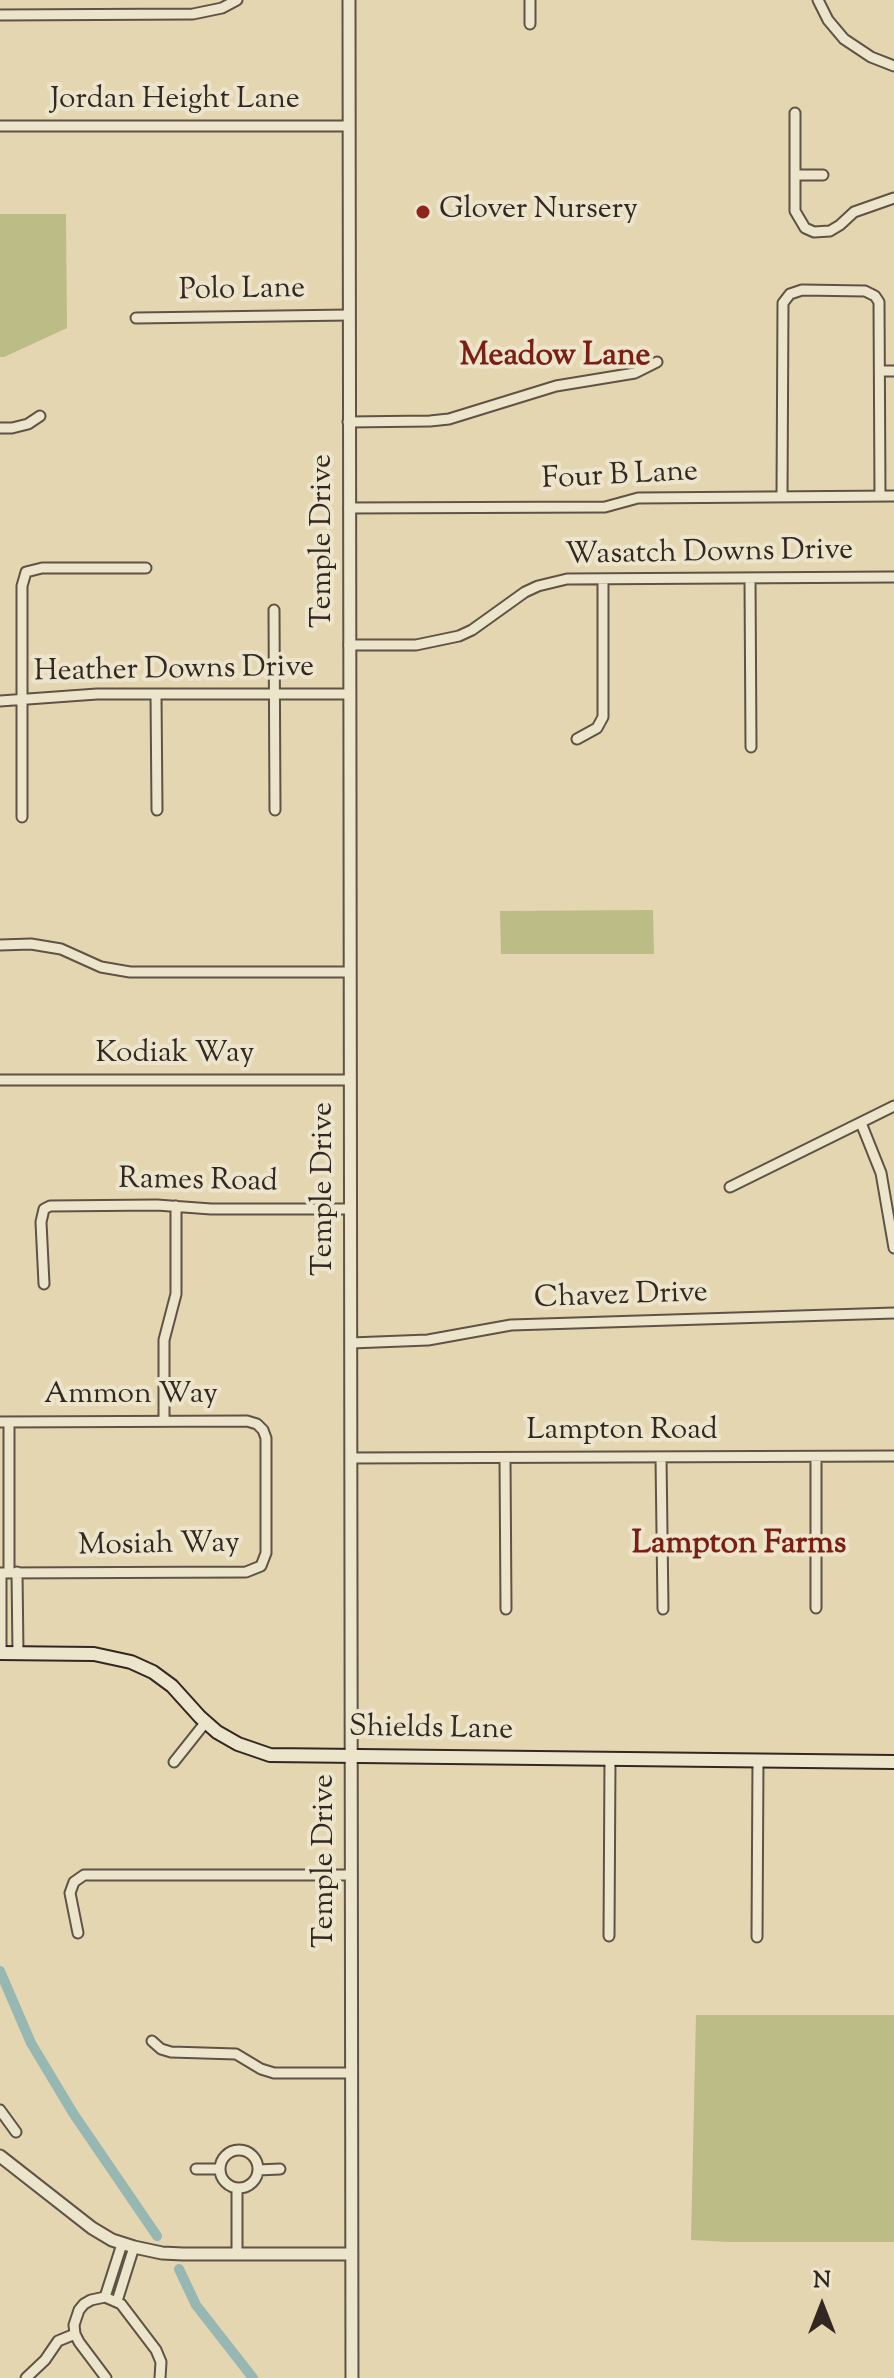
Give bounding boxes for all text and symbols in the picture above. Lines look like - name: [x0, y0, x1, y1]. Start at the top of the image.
- street label: Jordan Height Lane: [50, 84, 300, 120]
- place label: Glover Nursery: [439, 194, 638, 230]
- marker: Glover Nursery: [414, 203, 432, 221]
- street label: Polo Lane: [179, 273, 305, 311]
- district label: Meadow Lane: [460, 340, 650, 378]
- street label: Temple Drive: [307, 454, 343, 628]
- street label: Four B Lane: [541, 456, 699, 500]
- street label: Wasatch Downs Drive: [565, 534, 853, 576]
- street label: Heather Downs Drive: [34, 652, 314, 692]
- street label: Kodiak Way: [96, 1038, 254, 1074]
- street label: Temple Drive: [308, 1102, 344, 1276]
- street label: Rames Road: [118, 1164, 278, 1202]
- street label: Chavez Drive: [533, 1277, 709, 1319]
- street label: Ammon Way: [44, 1379, 218, 1415]
- street label: Lampton Road: [526, 1415, 718, 1451]
- street label: Mosiah Way: [78, 1528, 240, 1566]
- district label: Lampton Farms: [632, 1528, 846, 1566]
- street label: Shields Lane: [349, 1712, 513, 1750]
- street label: Temple Drive: [309, 1774, 345, 1948]
- north arrow: [782, 2266, 862, 2346]
- text: N: [813, 2266, 831, 2298]

